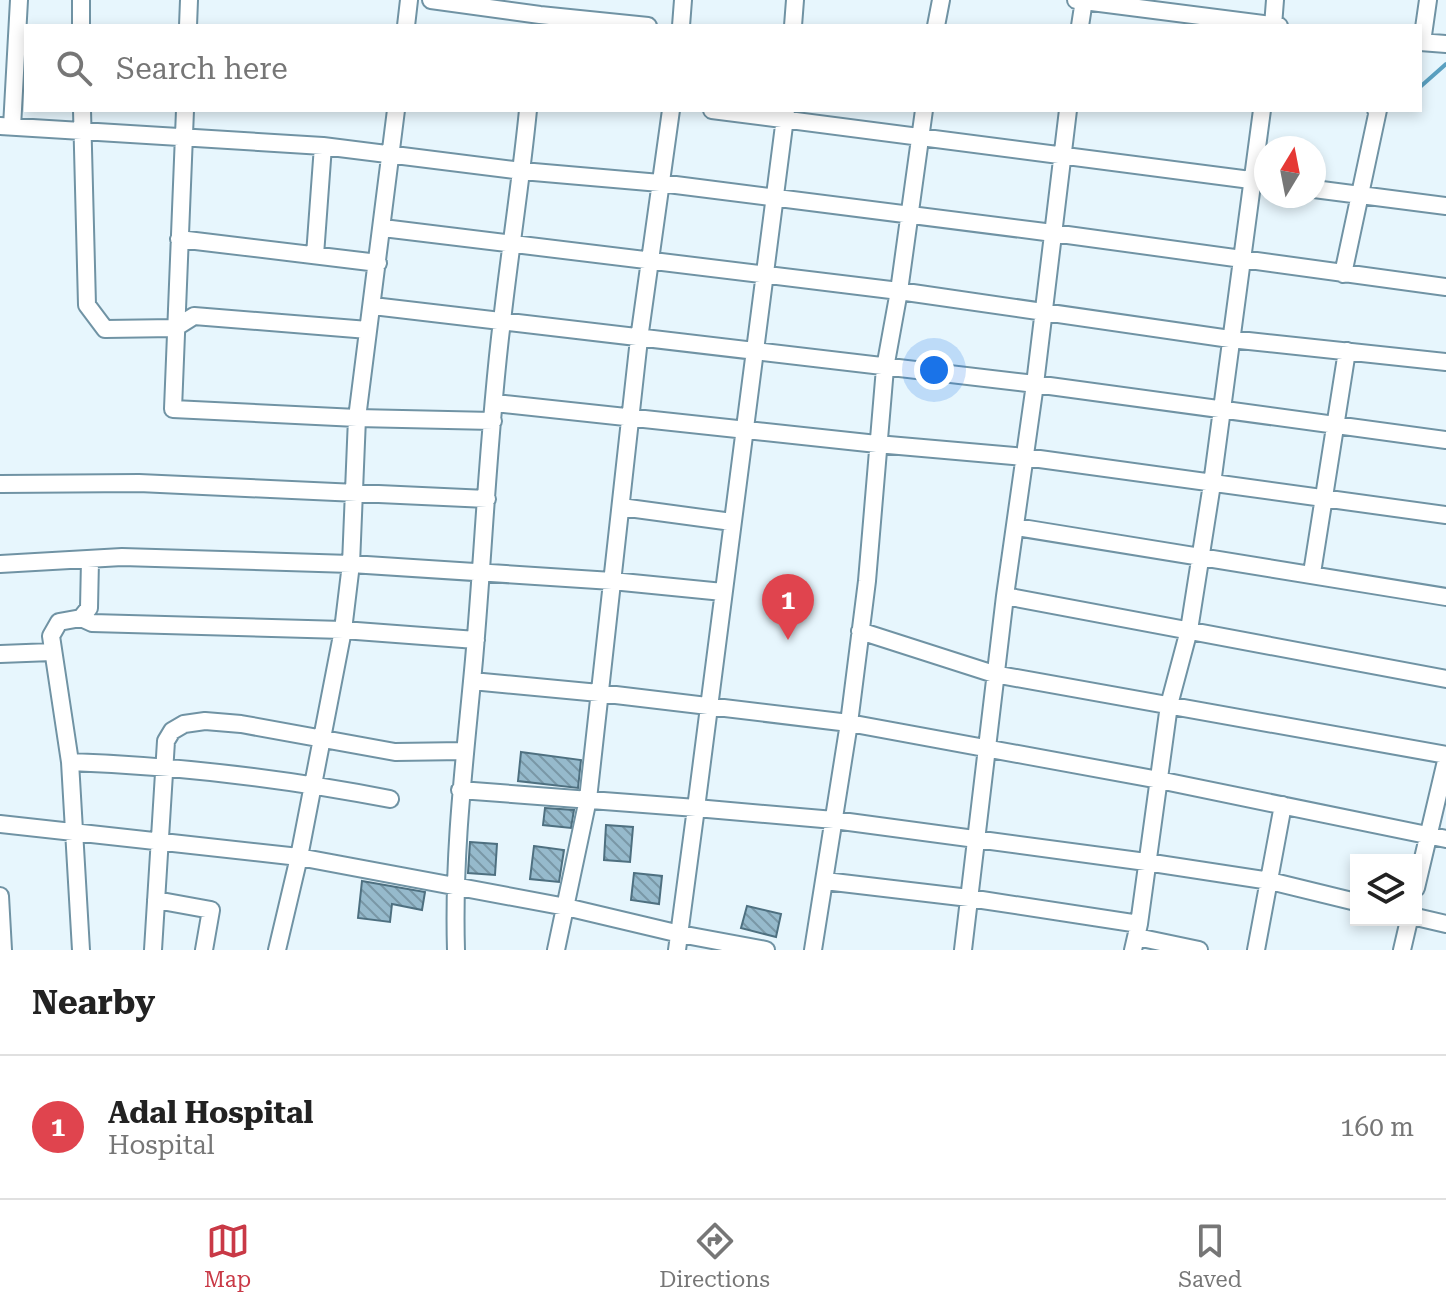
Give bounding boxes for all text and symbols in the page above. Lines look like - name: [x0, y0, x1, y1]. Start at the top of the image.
- search box: [24, 24, 1422, 112]
- icon: search: [52, 46, 96, 90]
- text: Search here: [116, 51, 288, 86]
- north arrow: [1254, 136, 1326, 208]
- your location: [914, 350, 954, 390]
- pin: 1: [762, 574, 814, 640]
- map controls: [1350, 854, 1422, 926]
- button: layers: [1350, 854, 1422, 926]
- text: Nearby: [32, 982, 155, 1022]
- text: Adal Hospital: [108, 1095, 313, 1130]
- text: 1: [51, 1112, 65, 1142]
- text: 160 m: [1340, 1112, 1414, 1142]
- text: Hospital: [108, 1130, 215, 1160]
- tab: Map: [204, 1219, 251, 1292]
- tab: Directions: [659, 1219, 770, 1292]
- tab: Saved: [1178, 1219, 1242, 1292]

